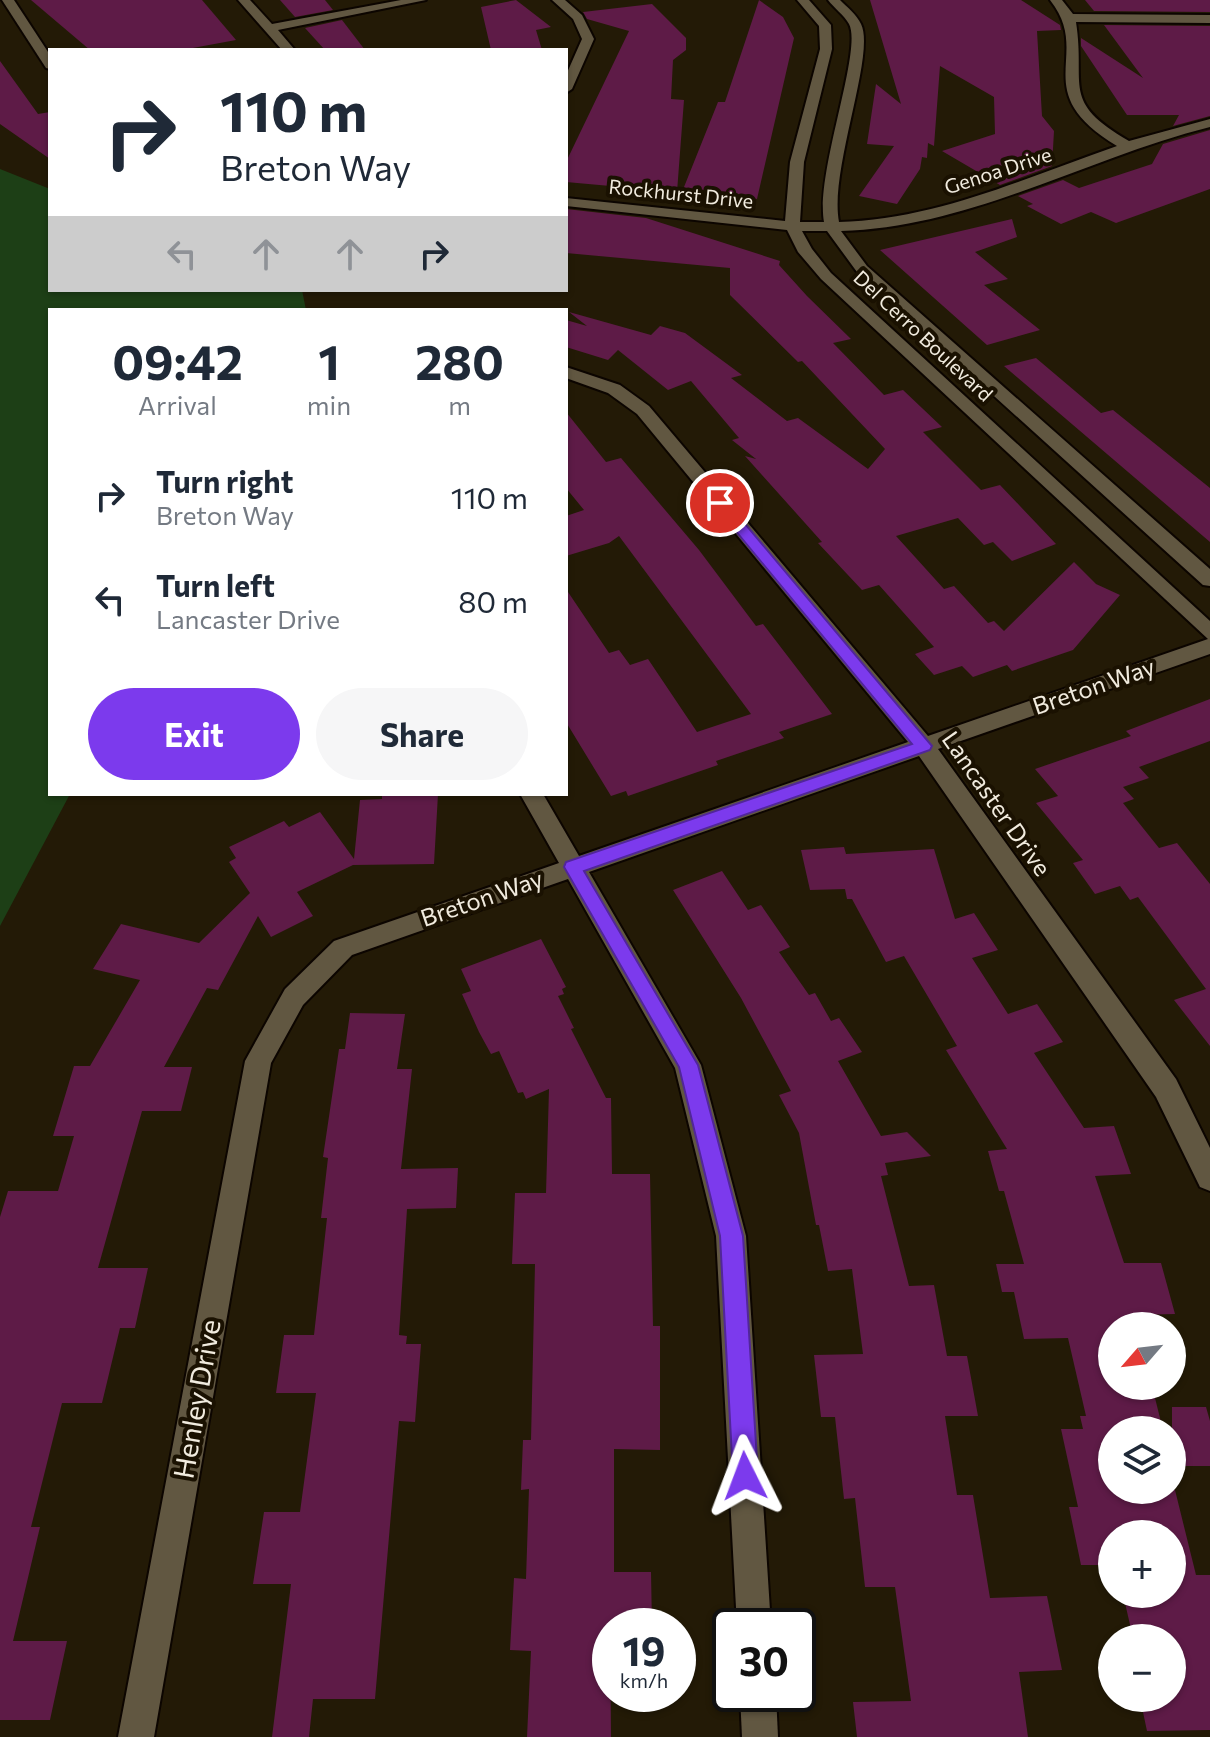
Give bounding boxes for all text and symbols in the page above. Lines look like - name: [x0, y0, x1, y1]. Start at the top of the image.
- text: 110 m: [220, 75, 367, 144]
- icon: right: [88, 80, 192, 184]
- street label: Genoa Drive: [941, 141, 1054, 199]
- text: Breton Way: [220, 144, 411, 188]
- street label: Rockhurst Drive: [608, 173, 755, 213]
- icon: left: [160, 232, 204, 276]
- icon: ahead: [244, 232, 288, 276]
- icon: ahead: [328, 232, 372, 276]
- icon: right: [412, 232, 456, 276]
- street label: Del Cerro Boulevard: [849, 265, 998, 406]
- text: 09:42: [112, 331, 243, 390]
- text: 1: [318, 331, 340, 390]
- text: 280: [415, 331, 504, 390]
- text: Arrival: [138, 389, 217, 420]
- text: min: [307, 389, 351, 420]
- text: m: [448, 389, 471, 420]
- text: Turn right: [156, 462, 293, 499]
- pin: [686, 469, 754, 537]
- icon: right: [88, 474, 132, 518]
- text: 110 m: [451, 478, 528, 515]
- icon: arrive: [698, 481, 742, 525]
- text: Breton Way: [156, 499, 294, 530]
- text: Turn left: [156, 566, 275, 603]
- icon: left: [88, 578, 132, 622]
- text: 80 m: [458, 582, 528, 619]
- text: Lancaster Drive: [156, 603, 340, 634]
- street label: Breton Way: [1029, 651, 1158, 720]
- button: Exit: [88, 688, 300, 780]
- button: Share: [316, 688, 528, 780]
- street label: Lancaster Drive: [937, 725, 1058, 881]
- street label: Breton Way: [417, 863, 546, 932]
- north arrow: [1098, 1312, 1186, 1400]
- map controls: [1098, 1312, 1186, 1712]
- street label: Henley Drive: [165, 1317, 227, 1481]
- button: layers: [1098, 1416, 1186, 1504]
- position arrow: [703, 1434, 787, 1518]
- button: +: [1098, 1520, 1186, 1608]
- speed limit sign: 30: [712, 1608, 816, 1712]
- button: −: [1098, 1624, 1186, 1712]
- text: 19: [623, 1625, 665, 1674]
- text: km/h: [620, 1668, 668, 1692]

